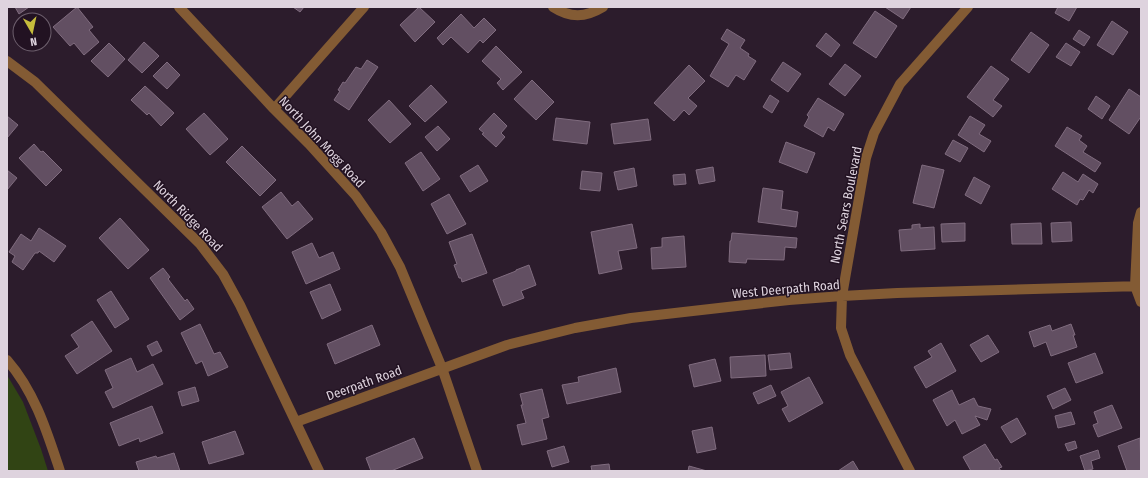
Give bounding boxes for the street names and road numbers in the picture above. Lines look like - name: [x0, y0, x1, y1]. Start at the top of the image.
- street label: North John Mogg Road: [276, 93, 368, 191]
- street label: North Sears Boulevard: [827, 145, 865, 265]
- street label: North Ridge Road: [150, 177, 226, 255]
- street label: West Deerpath Road: [731, 277, 841, 301]
- street label: Deerpath Road: [324, 362, 404, 404]

